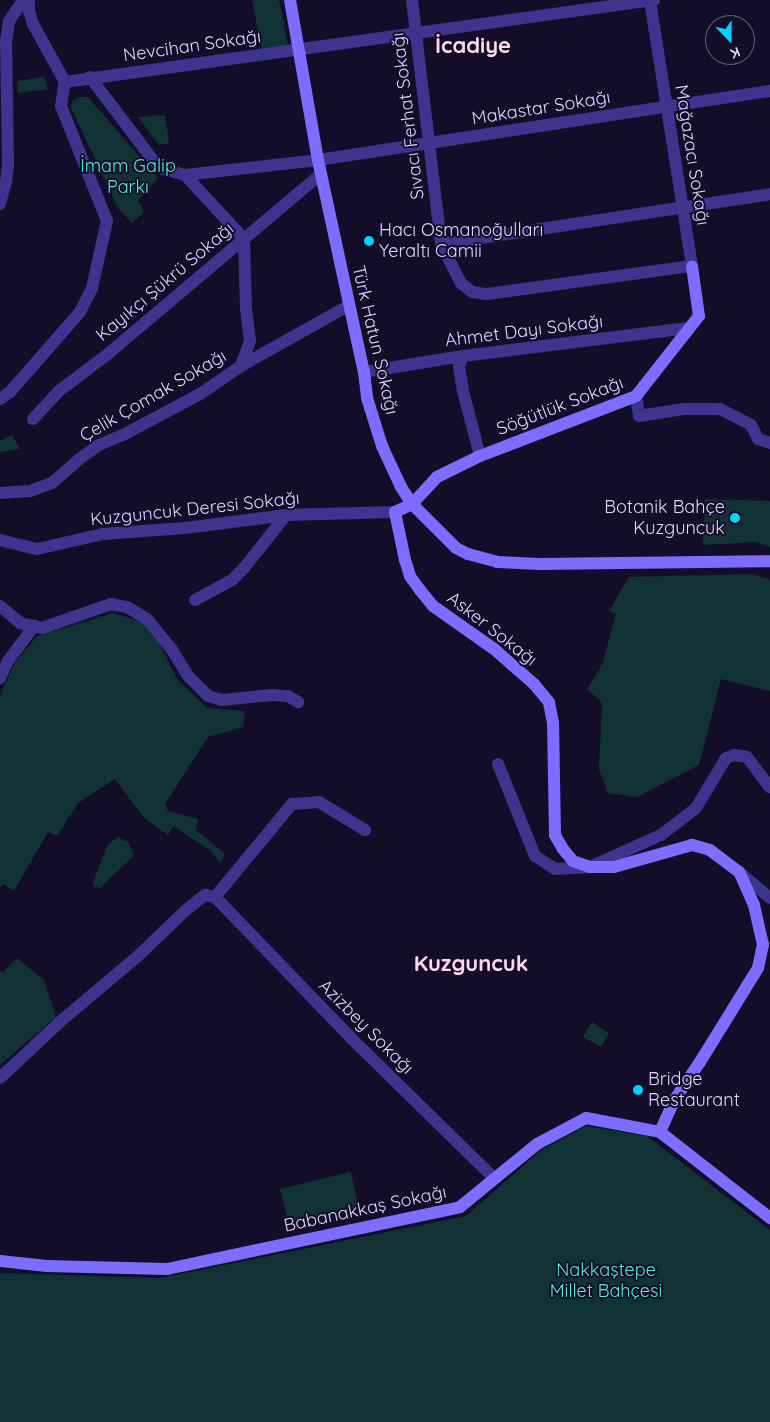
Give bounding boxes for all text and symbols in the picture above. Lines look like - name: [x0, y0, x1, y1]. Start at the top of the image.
- north arrow: [705, 15, 755, 65]
- street label: Nevcihan Sokağı: [122, 26, 262, 66]
- street label: Sıvacı Ferhat Sokağı: [387, 31, 429, 201]
- district label: İcadiye: [435, 33, 511, 59]
- text: K: [728, 43, 743, 63]
- street label: Mağazacı Sokağı: [670, 83, 714, 227]
- street label: Makastar Sokağı: [470, 86, 612, 130]
- park label: İmam Galip Parkı: [80, 156, 176, 198]
- street label: Kayıkçı Şükrü Sokağı: [92, 218, 238, 346]
- place label: Hacı Osmanoğulları Yeraltı Camii: [379, 220, 543, 262]
- marker: Hacı Osmanoğulları Yeraltı Camii: [363, 235, 375, 247]
- street label: Türk Hatun Sokağı: [347, 263, 403, 417]
- street label: Ahmet Dayı Sokağı: [444, 311, 604, 351]
- street label: Çelik Çomak Sokağı: [76, 345, 230, 447]
- street label: Söğütlük Sokağı: [494, 372, 626, 440]
- street label: Kuzguncuk Deresi Sokağı: [89, 487, 301, 531]
- place label: Botanik Bahçe Kuzguncuk: [604, 497, 725, 540]
- marker: Botanik Bahçe Kuzguncuk: [729, 512, 741, 524]
- street label: Asker Sokağı: [443, 587, 541, 671]
- district label: Kuzguncuk: [414, 951, 528, 977]
- street label: Azizbey Sokağı: [314, 975, 418, 1079]
- place label: Bridge Restaurant: [648, 1069, 740, 1112]
- marker: Bridge Restaurant: [632, 1084, 644, 1096]
- street label: Babanakkaş Sokağı: [282, 1181, 448, 1237]
- park label: Nakkaştepe Millet Bahçesi: [550, 1260, 662, 1302]

